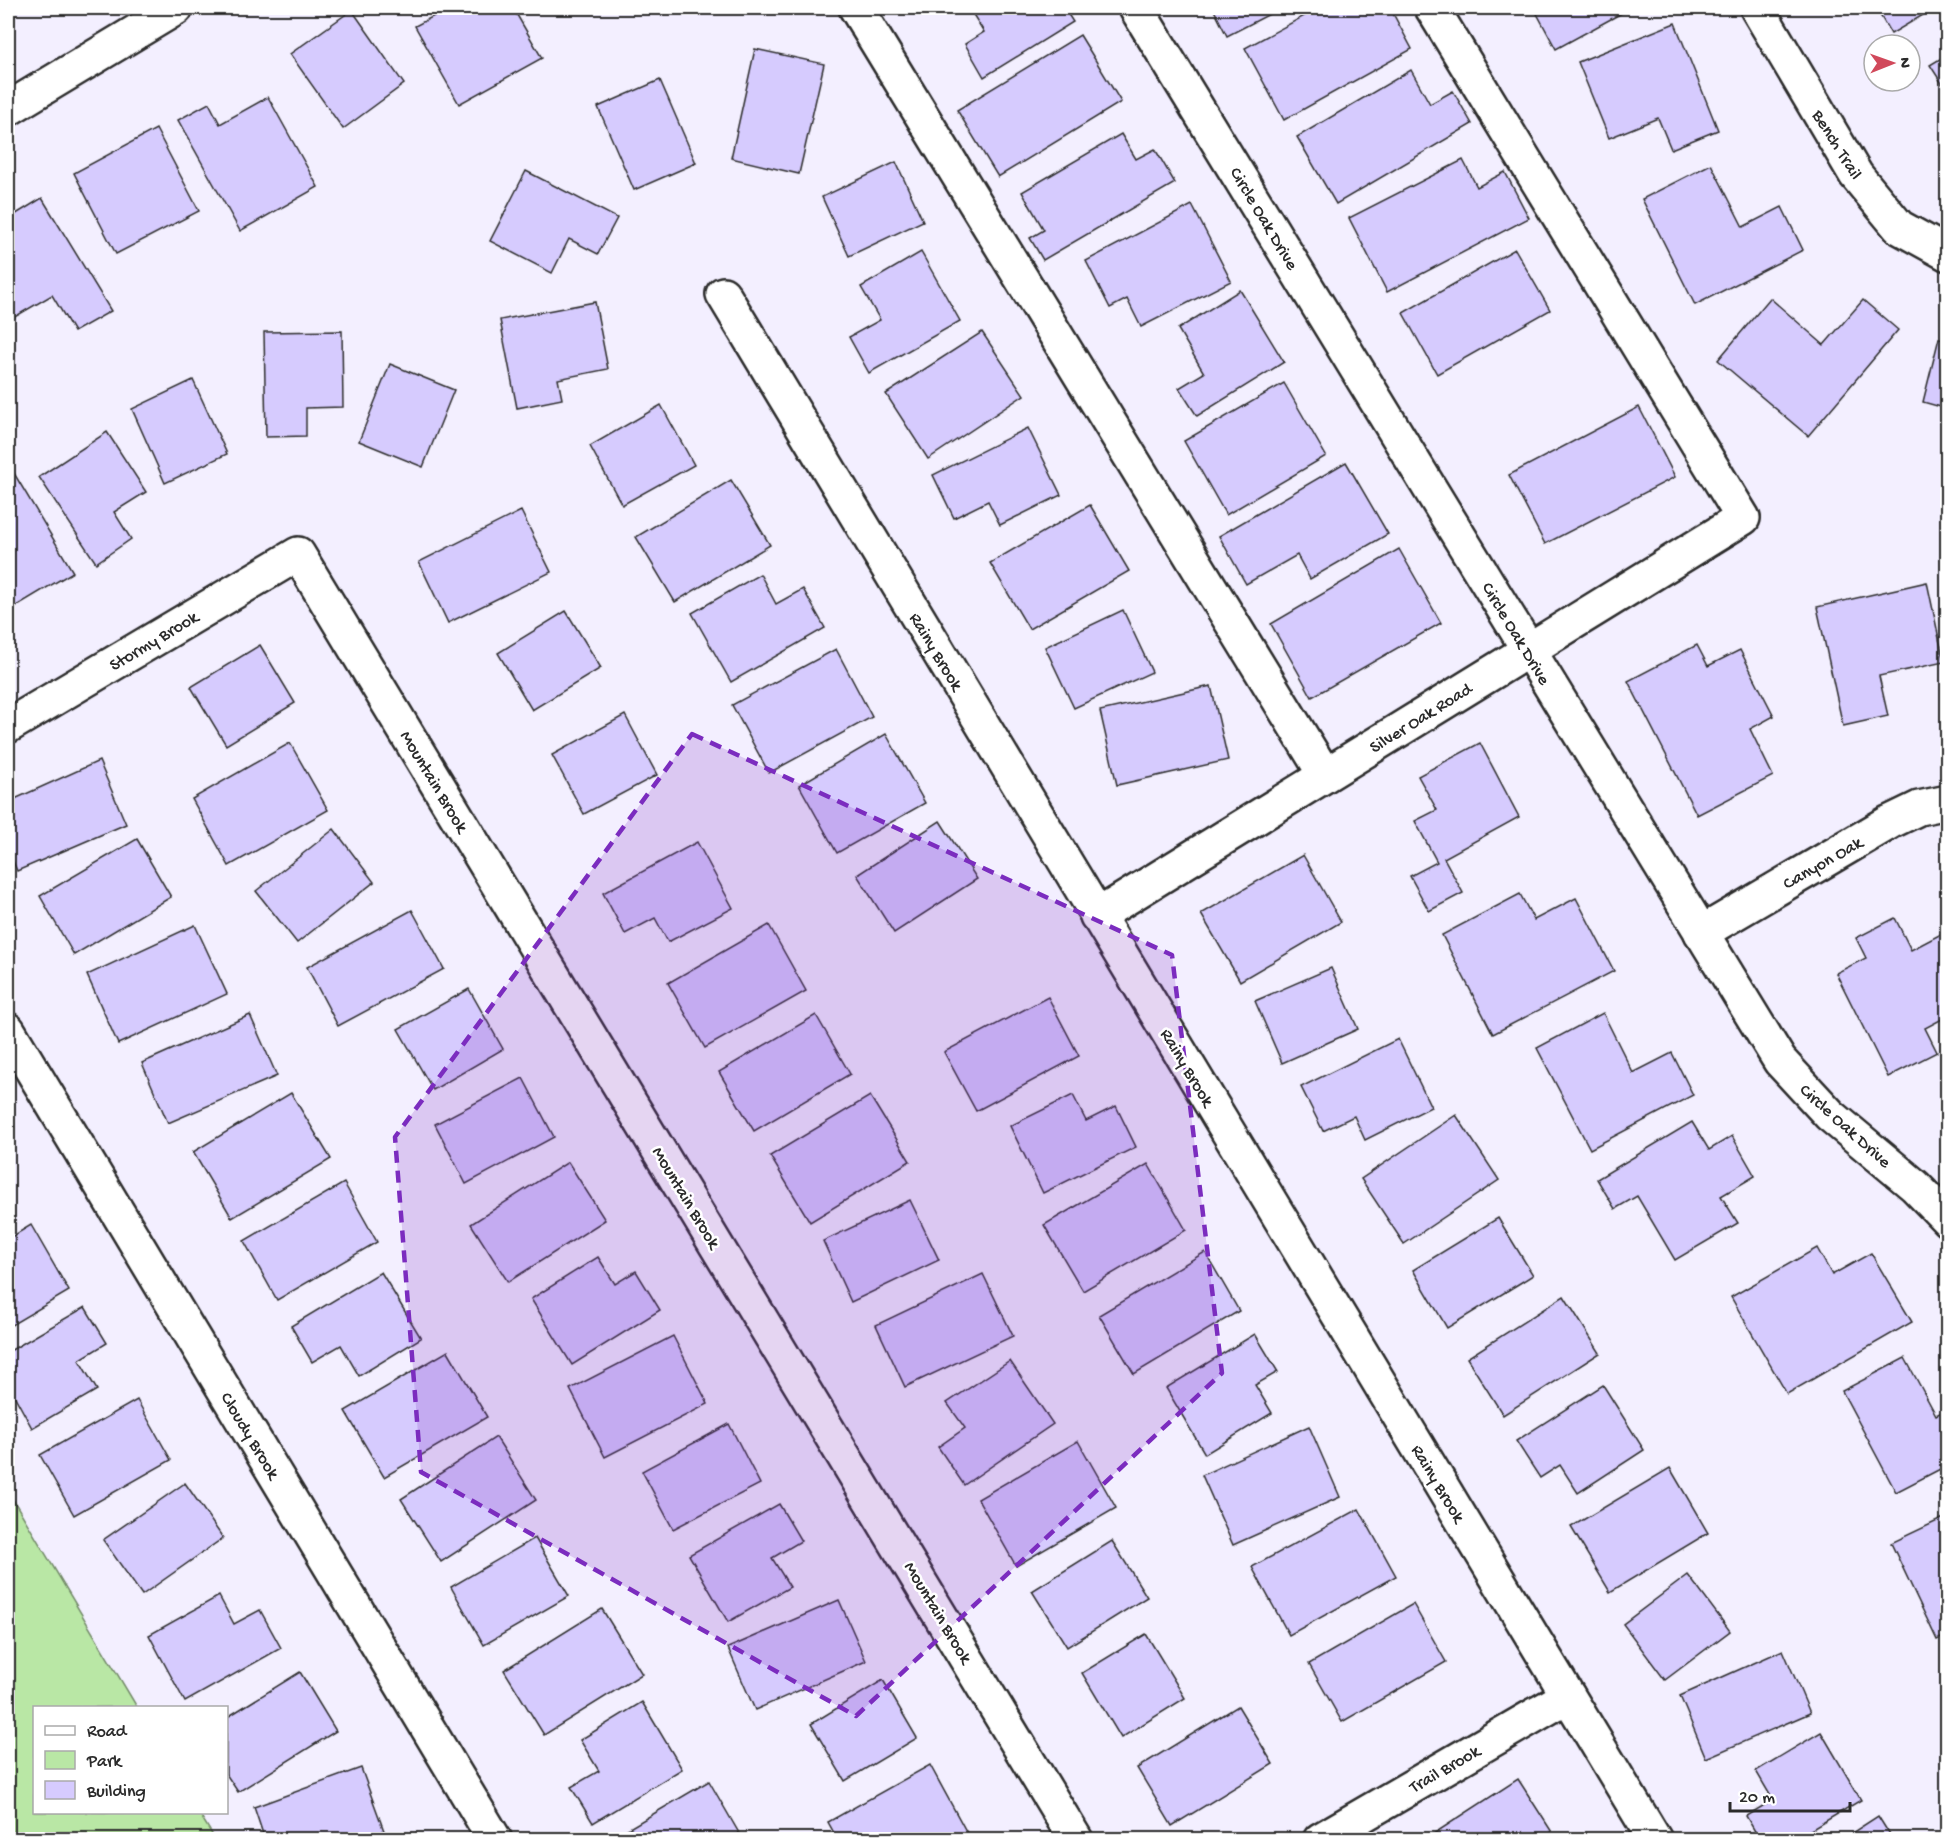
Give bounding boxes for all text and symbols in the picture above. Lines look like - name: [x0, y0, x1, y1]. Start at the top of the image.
- north arrow: [1862, 33, 1922, 93]
- text: N: [1894, 57, 1913, 69]
- street label: Bench Trail: [1806, 106, 1866, 184]
- street label: Circle Oak Drive: [1224, 164, 1302, 275]
- street label: Circle Oak Drive: [1476, 579, 1554, 690]
- street label: Stormy Brook: [106, 606, 204, 677]
- street label: Rainy Brook: [903, 609, 967, 697]
- street label: Silver Oak Road: [1366, 679, 1478, 759]
- street label: Mountain Brook: [394, 728, 473, 839]
- street label: Canyon Oak: [1780, 832, 1868, 895]
- street label: Rainy Brook: [1154, 1025, 1218, 1113]
- street label: Circle Oak Drive: [1794, 1080, 1895, 1174]
- street label: Mountain Brook: [646, 1144, 725, 1255]
- street label: Cloudy Brook: [215, 1389, 284, 1485]
- street label: Rainy Brook: [1405, 1441, 1469, 1529]
- street label: Mountain Brook: [898, 1559, 977, 1670]
- legend: [33, 1706, 228, 1814]
- text: Road: [87, 1722, 128, 1743]
- street label: Trail Brook: [1405, 1741, 1486, 1799]
- text: Park: [86, 1752, 123, 1773]
- scale bar: [1730, 1775, 1850, 1813]
- text: Building: [86, 1782, 146, 1803]
- text: 20 m: [1739, 1788, 1775, 1809]

